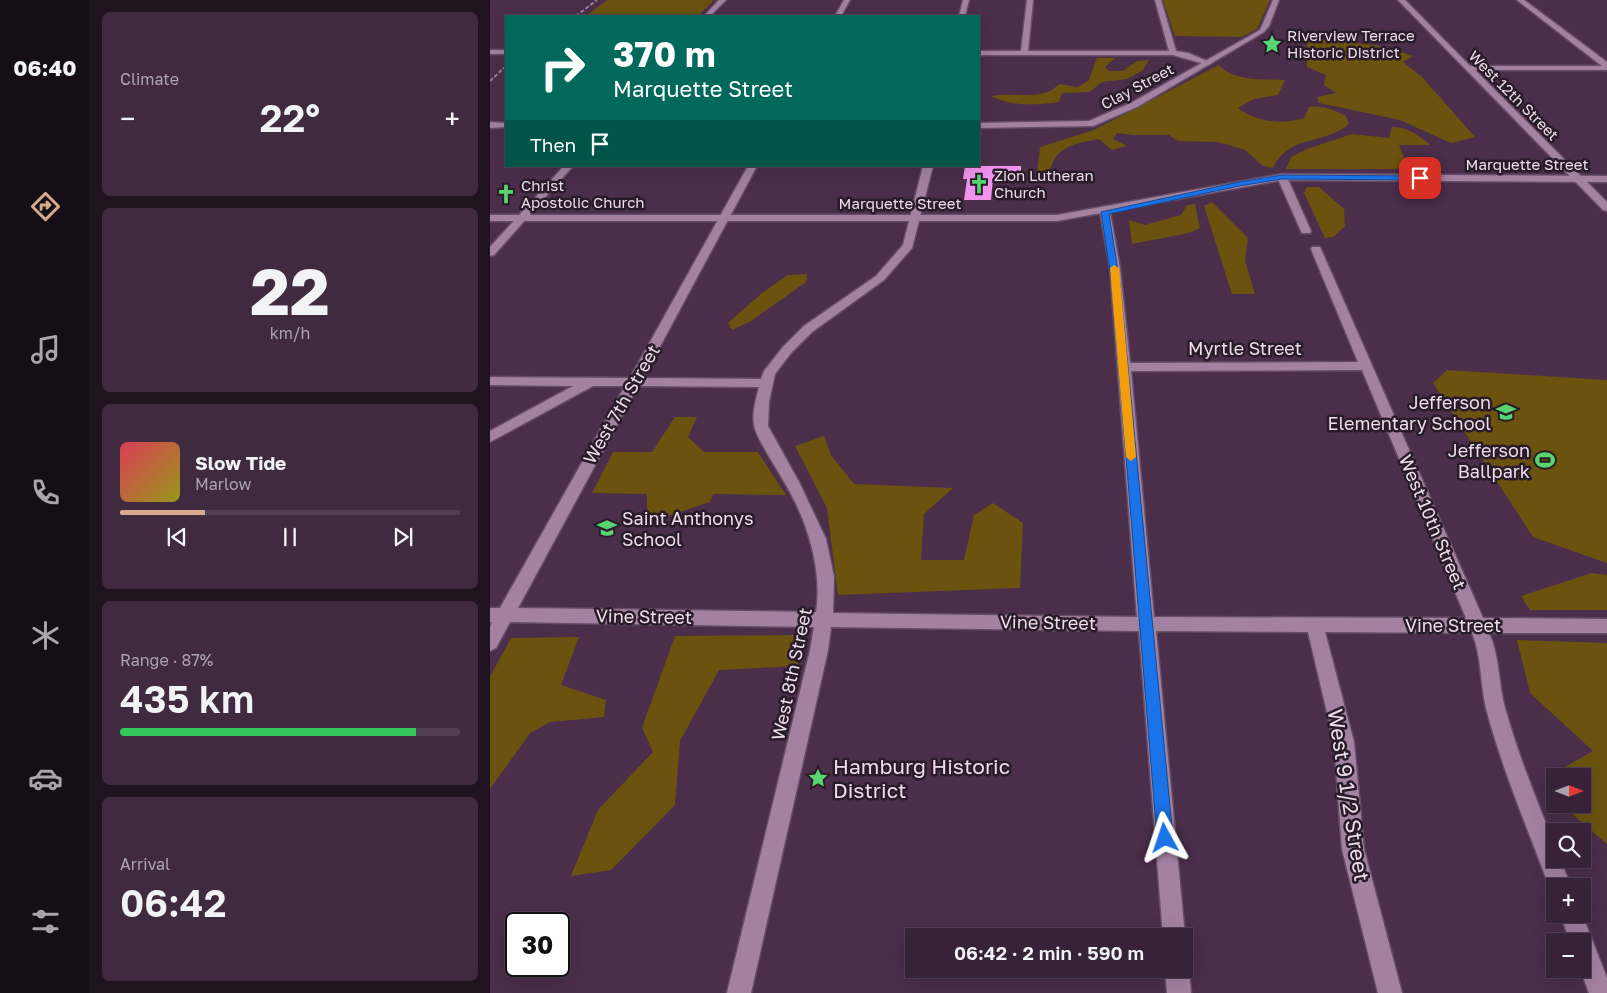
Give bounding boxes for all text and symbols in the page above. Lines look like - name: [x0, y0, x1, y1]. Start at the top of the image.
- place label: Riverview Terrace Historic District: [1287, 26, 1415, 61]
- text: 370 m: [613, 33, 716, 75]
- place icon: Riverview Terrace Historic District: [1261, 33, 1283, 55]
- icon: right: [530, 35, 595, 100]
- street label: West 12th Street: [1465, 46, 1563, 144]
- text: 06:40: [13, 54, 77, 81]
- street label: Clay Street: [1098, 59, 1176, 113]
- text: Climate: [120, 69, 179, 89]
- text: Marquette Street: [613, 75, 793, 102]
- text: 22°: [260, 95, 320, 140]
- text: −: [120, 102, 135, 135]
- text: +: [445, 102, 460, 135]
- icon: arrive: [586, 130, 614, 158]
- text: Then: [530, 133, 576, 156]
- street label: Marquette Street: [1466, 155, 1588, 173]
- pin: [1399, 157, 1441, 199]
- icon: arrive: [1406, 164, 1434, 192]
- place label: Zion Lutheran Church: [994, 166, 1094, 201]
- church icon: Zion Lutheran Church: [968, 173, 990, 195]
- place label: Christ Apostolic Church: [521, 176, 645, 211]
- church icon: Christ Apostolic Church: [495, 183, 517, 205]
- icon: directions: [28, 189, 63, 224]
- street label: Marquette Street: [839, 194, 961, 212]
- text: 22: [250, 251, 330, 329]
- text: km/h: [270, 323, 310, 343]
- icon: music: [28, 332, 63, 367]
- street label: Myrtle Street: [1188, 337, 1302, 359]
- street label: West 7th Street: [578, 341, 664, 467]
- place label: Jefferson Elementary School: [1327, 391, 1491, 434]
- school or university icon: Jefferson Elementary School: [1495, 401, 1517, 423]
- place label: Jefferson Ballpark: [1448, 439, 1530, 482]
- sports icon: Jefferson Ballpark: [1534, 449, 1556, 471]
- text: Slow Tide: [195, 451, 286, 474]
- street label: West 10th Street: [1395, 451, 1471, 593]
- text: Marlow: [195, 474, 251, 494]
- icon: phone: [28, 475, 63, 510]
- place label: Saint Anthonys School: [622, 507, 753, 550]
- school or university icon: Saint Anthonys School: [596, 517, 618, 539]
- icon: previous: [163, 523, 191, 551]
- icon: pause: [276, 523, 304, 551]
- icon: next: [389, 523, 417, 551]
- street label: Vine Street: [596, 604, 692, 628]
- street label: West 8th Street: [766, 606, 816, 742]
- street label: Vine Street: [1000, 610, 1096, 634]
- street label: Vine Street: [1405, 614, 1501, 636]
- icon: climate: [28, 618, 63, 653]
- text: Range · 87%: [120, 650, 213, 670]
- text: 435 km: [120, 676, 254, 721]
- street label: West 9 1/2 Street: [1323, 707, 1375, 883]
- place label: Hamburg Historic District: [833, 753, 1010, 803]
- icon: car: [28, 761, 63, 796]
- place icon: Hamburg Historic District: [807, 767, 829, 789]
- north arrow: [1546, 768, 1591, 812]
- map controls: [1546, 768, 1591, 978]
- position arrow: [1138, 811, 1190, 863]
- button: search: [1546, 823, 1591, 868]
- text: Arrival: [120, 854, 170, 874]
- button: +: [1546, 878, 1591, 923]
- text: 06:42: [120, 880, 226, 925]
- icon: filters: [28, 904, 63, 939]
- speed limit sign: 30: [505, 912, 570, 977]
- button: −: [1546, 933, 1591, 978]
- text: 06:42 · 2 min · 590 m: [954, 941, 1144, 964]

